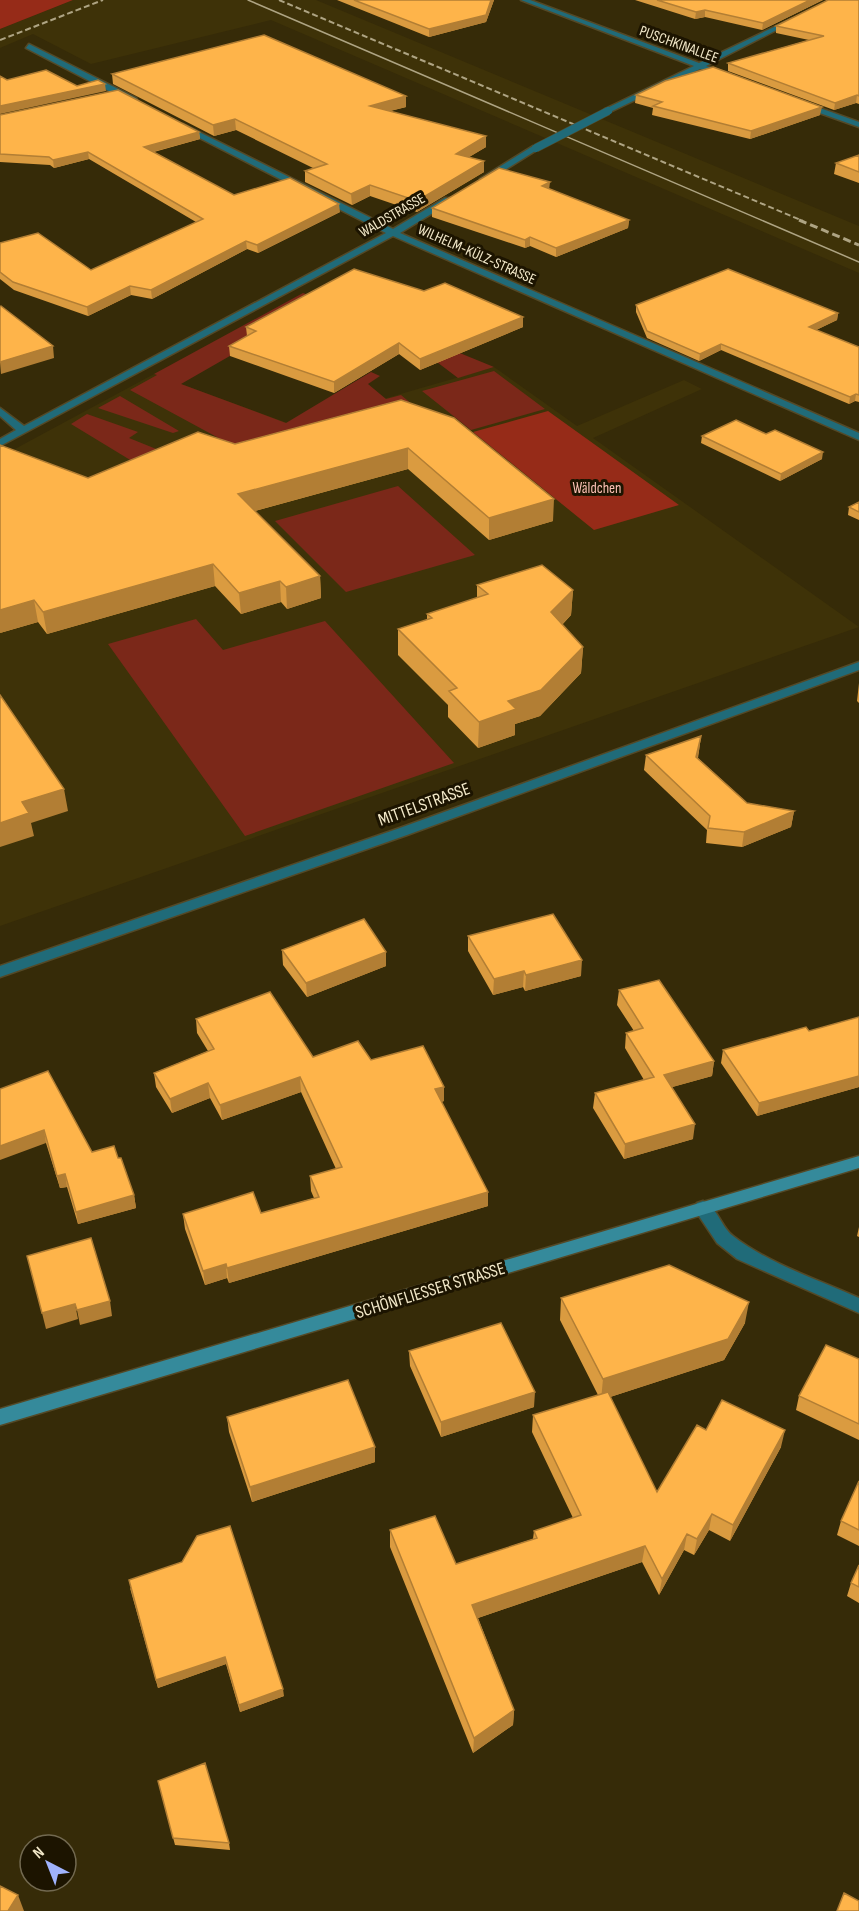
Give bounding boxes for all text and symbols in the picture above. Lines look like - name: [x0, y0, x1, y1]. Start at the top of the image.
- street label: PUSCHKINALLEE: [637, 21, 721, 67]
- street label: WALDSTRASSE: [356, 189, 429, 242]
- street label: WILHELM-KÜLZ-STRASSE: [415, 220, 539, 289]
- park label: Wäldchen: [572, 479, 622, 498]
- street label: MITTELSTRASSE: [375, 778, 473, 831]
- street label: SCHÖNFLIESSER STRASSE: [353, 1258, 508, 1323]
- north arrow: [18, 1833, 78, 1893]
- text: N: [29, 1843, 48, 1863]

